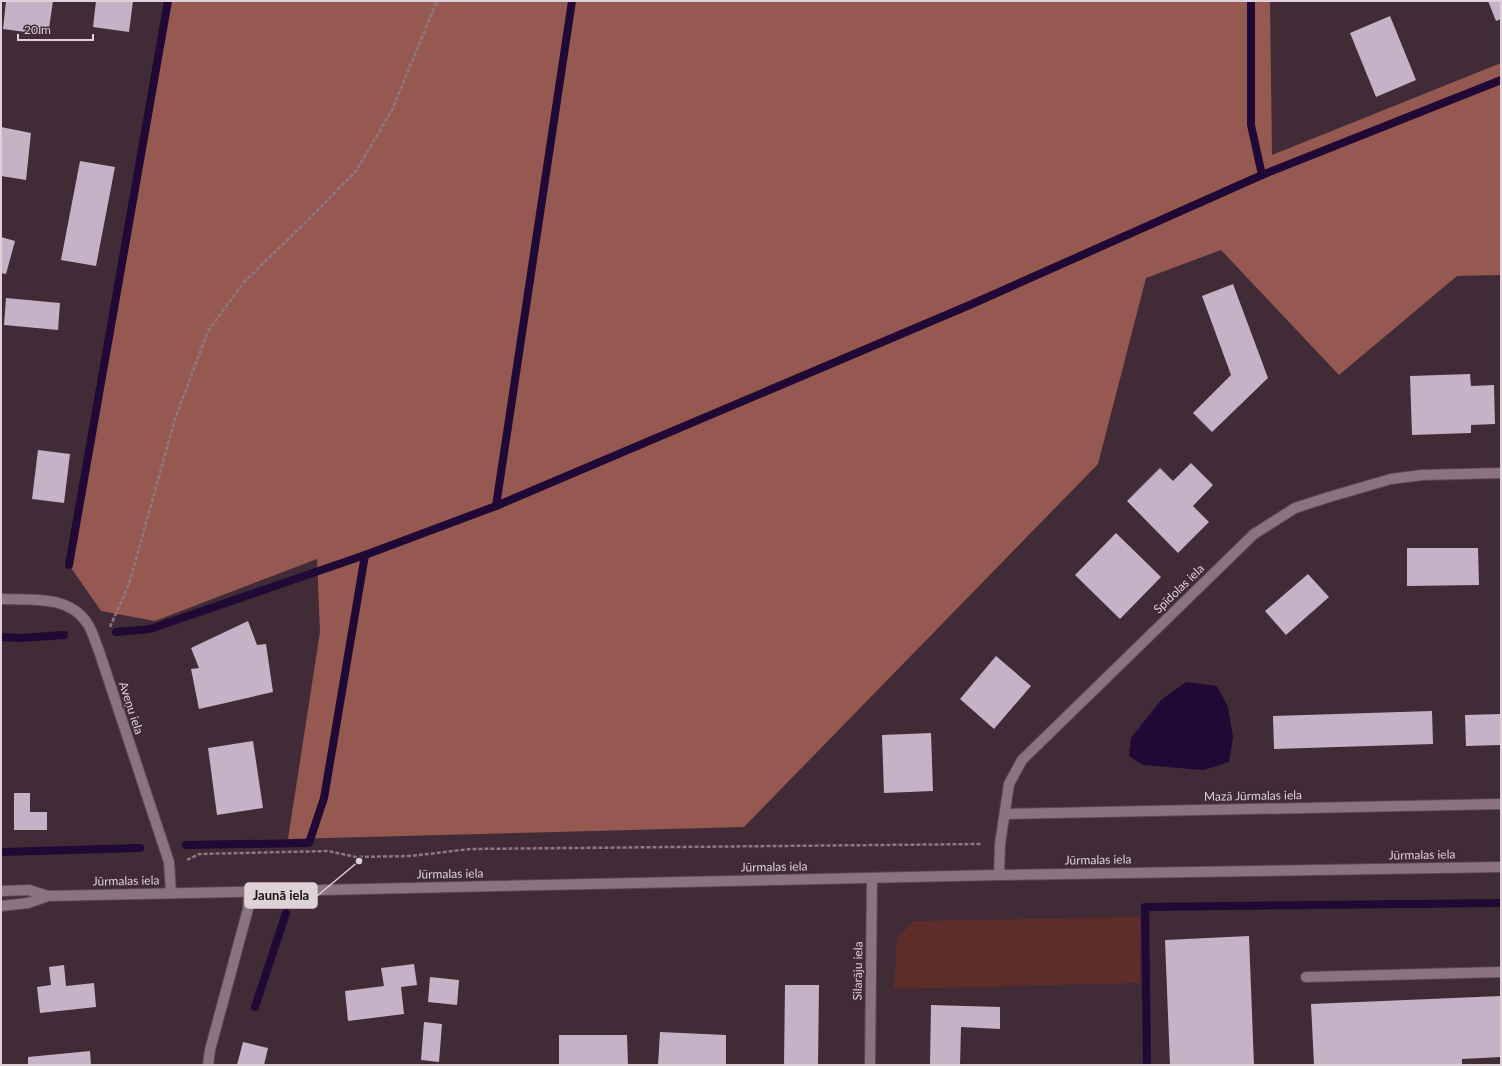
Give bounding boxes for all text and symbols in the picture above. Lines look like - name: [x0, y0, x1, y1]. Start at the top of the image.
- scale bar: [18, 16, 93, 42]
- text: 20 m: [24, 22, 51, 37]
- street label: Spīdolas iela: [1150, 561, 1207, 616]
- street label: Aveņu iela: [116, 680, 147, 736]
- street label: Mazā Jūrmalas iela: [1204, 787, 1302, 804]
- street label: Jūrmalas iela: [1388, 846, 1456, 863]
- street label: Jūrmalas iela: [1064, 851, 1132, 868]
- street label: Jūrmalas iela: [740, 858, 808, 875]
- street label: Jūrmalas iela: [416, 865, 484, 882]
- street label: Jūrmalas iela: [92, 872, 160, 889]
- callout: Jaunā iela: [245, 883, 317, 908]
- text: Jaunā iela: [253, 887, 309, 903]
- street label: Silarāju iela: [849, 941, 866, 1001]

